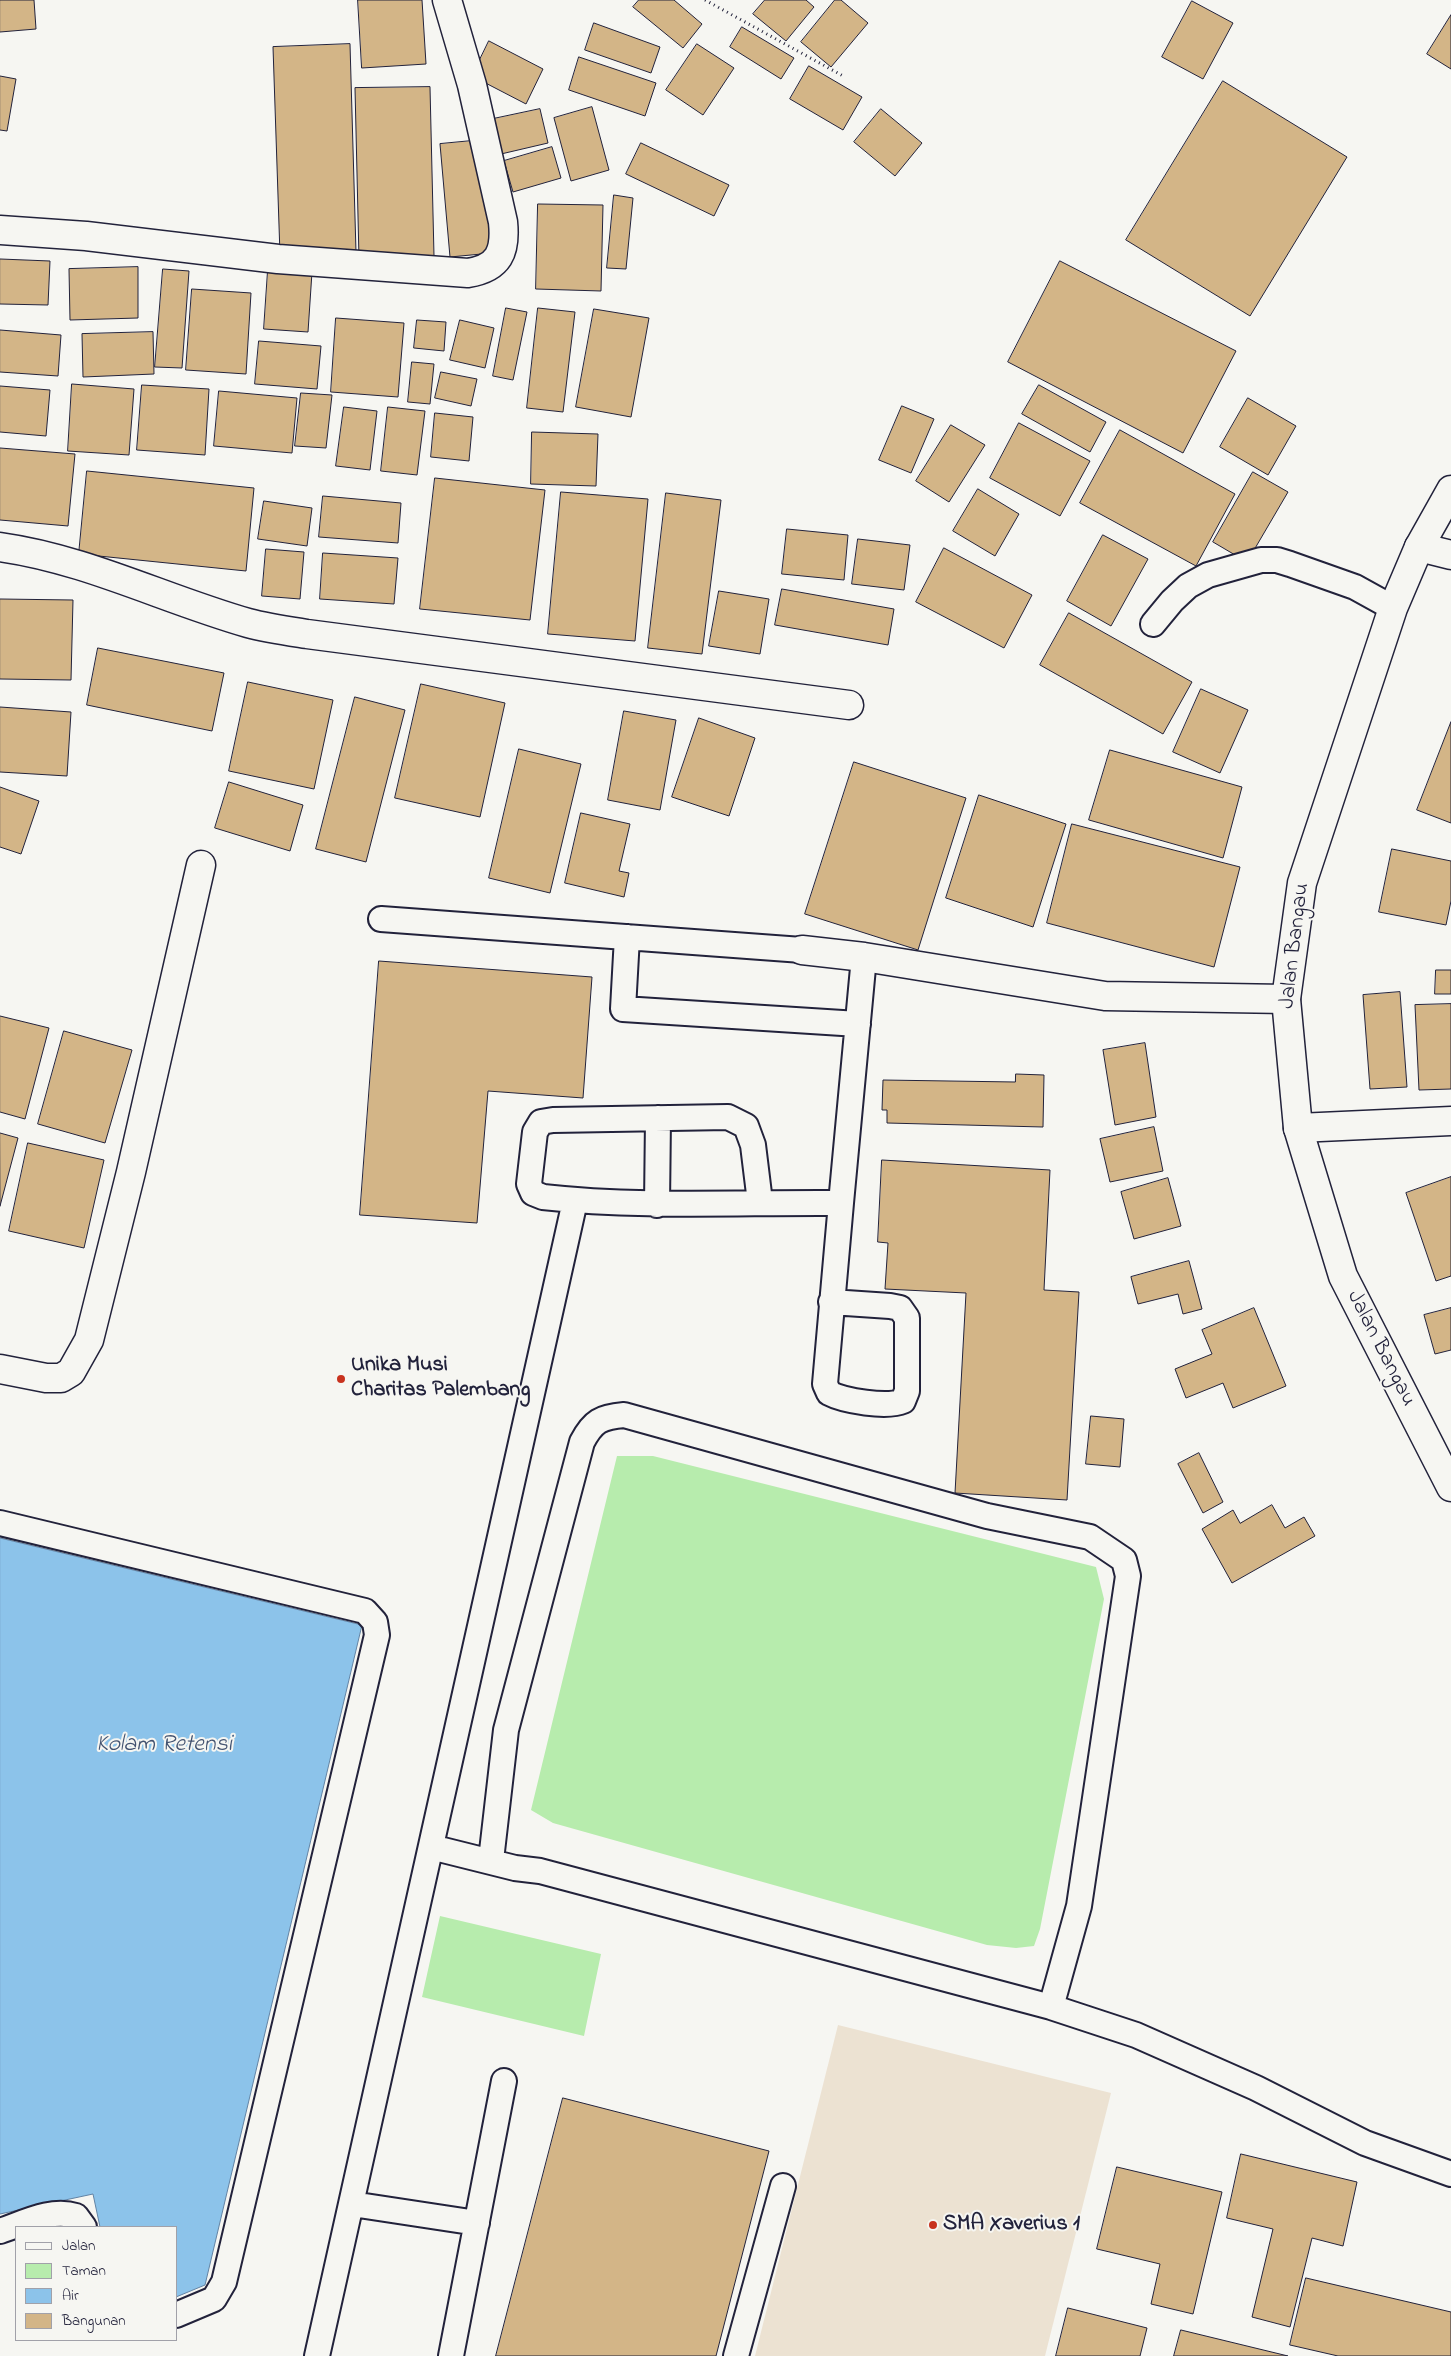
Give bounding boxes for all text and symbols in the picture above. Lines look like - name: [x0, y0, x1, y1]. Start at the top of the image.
- street label: Jalan Bangau: [1275, 882, 1317, 1010]
- street label: Jalan Bangau: [1340, 1287, 1420, 1411]
- place label: Unika Musi Charitas Palembang: [351, 1353, 530, 1404]
- marker: Unika Musi Charitas Palembang: [335, 1373, 347, 1385]
- water label: Kolam Retensi: [96, 1732, 232, 1760]
- place label: SMA Xaverius 1: [943, 2212, 1080, 2238]
- marker: SMA Xaverius 1: [927, 2219, 939, 2231]
- legend: [15, 2226, 178, 2341]
- text: Jalan: [62, 2235, 95, 2257]
- text: Taman: [62, 2260, 106, 2282]
- text: Air: [62, 2285, 79, 2307]
- text: Bangunan: [62, 2310, 126, 2332]

